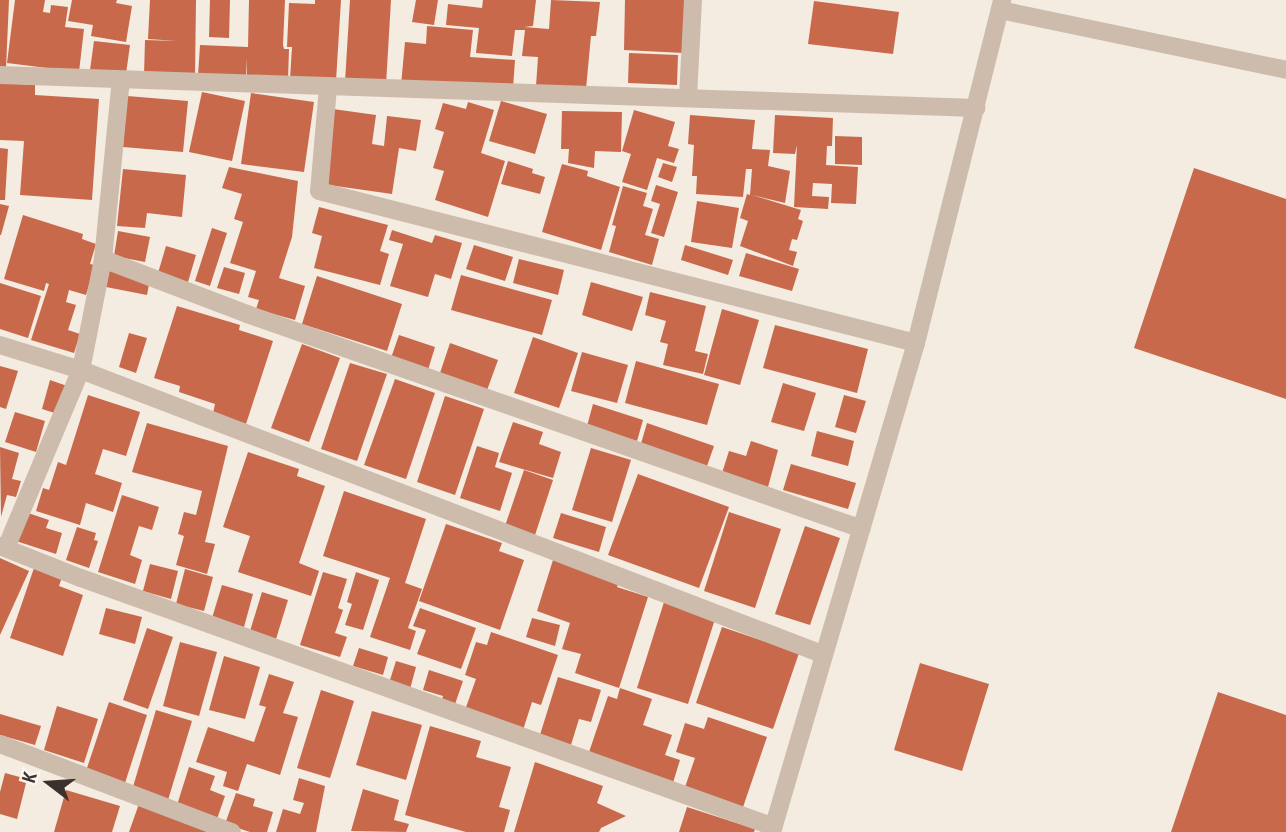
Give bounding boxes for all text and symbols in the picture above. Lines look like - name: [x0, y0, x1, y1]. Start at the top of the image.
- north arrow: [14, 748, 84, 818]
- text: K: [16, 769, 42, 785]

